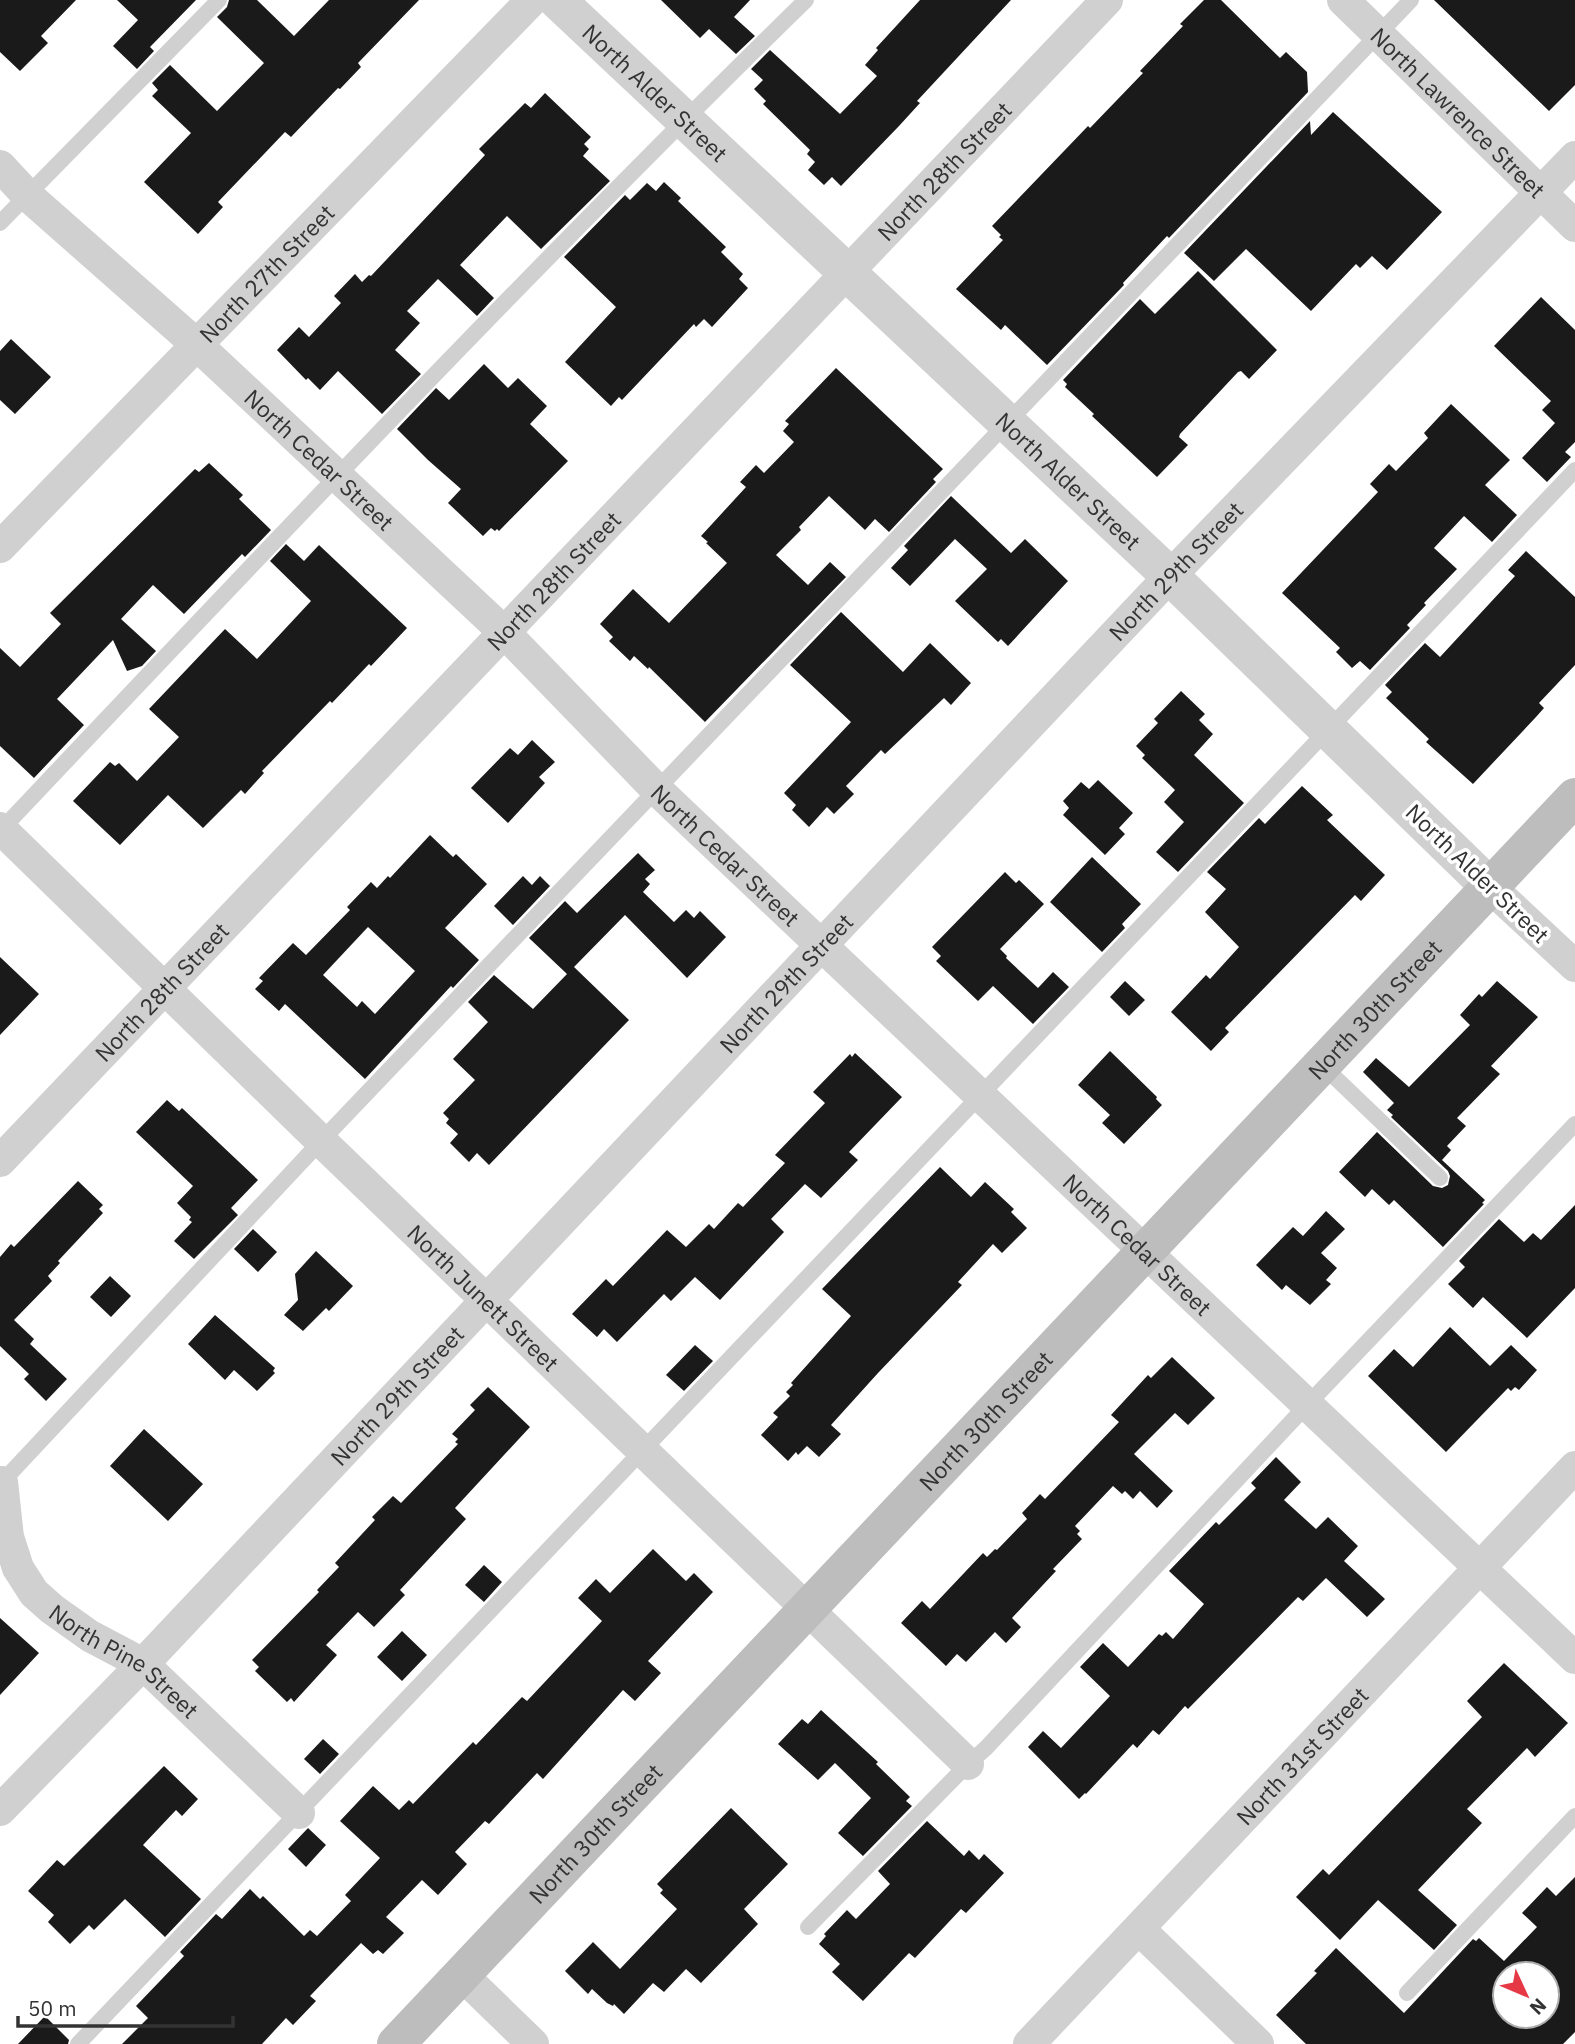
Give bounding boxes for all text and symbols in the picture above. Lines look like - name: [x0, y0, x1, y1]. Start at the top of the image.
- street label: North Alder Street: [576, 17, 734, 168]
- street label: North Lawrence Street: [1365, 21, 1552, 204]
- street label: North 28th Street: [870, 95, 1018, 247]
- street label: North 27th Street: [192, 198, 340, 349]
- street label: North Cedar Street: [238, 382, 401, 537]
- street label: North Alder Street: [990, 405, 1147, 556]
- street label: North 29th Street: [1102, 495, 1249, 647]
- street label: North 28th Street: [480, 504, 627, 657]
- street label: North Cedar Street: [645, 777, 806, 932]
- street label: North Alder Street: [1400, 797, 1556, 949]
- street label: North 29th Street: [713, 907, 859, 1059]
- street label: North 28th Street: [88, 916, 235, 1068]
- street label: North 30th Street: [1301, 933, 1448, 1086]
- street label: North Cedar Street: [1057, 1167, 1218, 1322]
- street label: North Junett Street: [401, 1218, 566, 1377]
- street label: North 29th Street: [323, 1319, 470, 1472]
- street label: North 30th Street: [912, 1344, 1059, 1497]
- street label: North Pine Street: [43, 1597, 205, 1725]
- street label: North 31st Street: [1229, 1680, 1374, 1831]
- street label: North 30th Street: [522, 1757, 669, 1910]
- north arrow: [1491, 1960, 1561, 2030]
- scale bar: [18, 1984, 233, 2028]
- text: 50 m: [28, 1994, 77, 2022]
- text: N: [1525, 1994, 1552, 2020]

